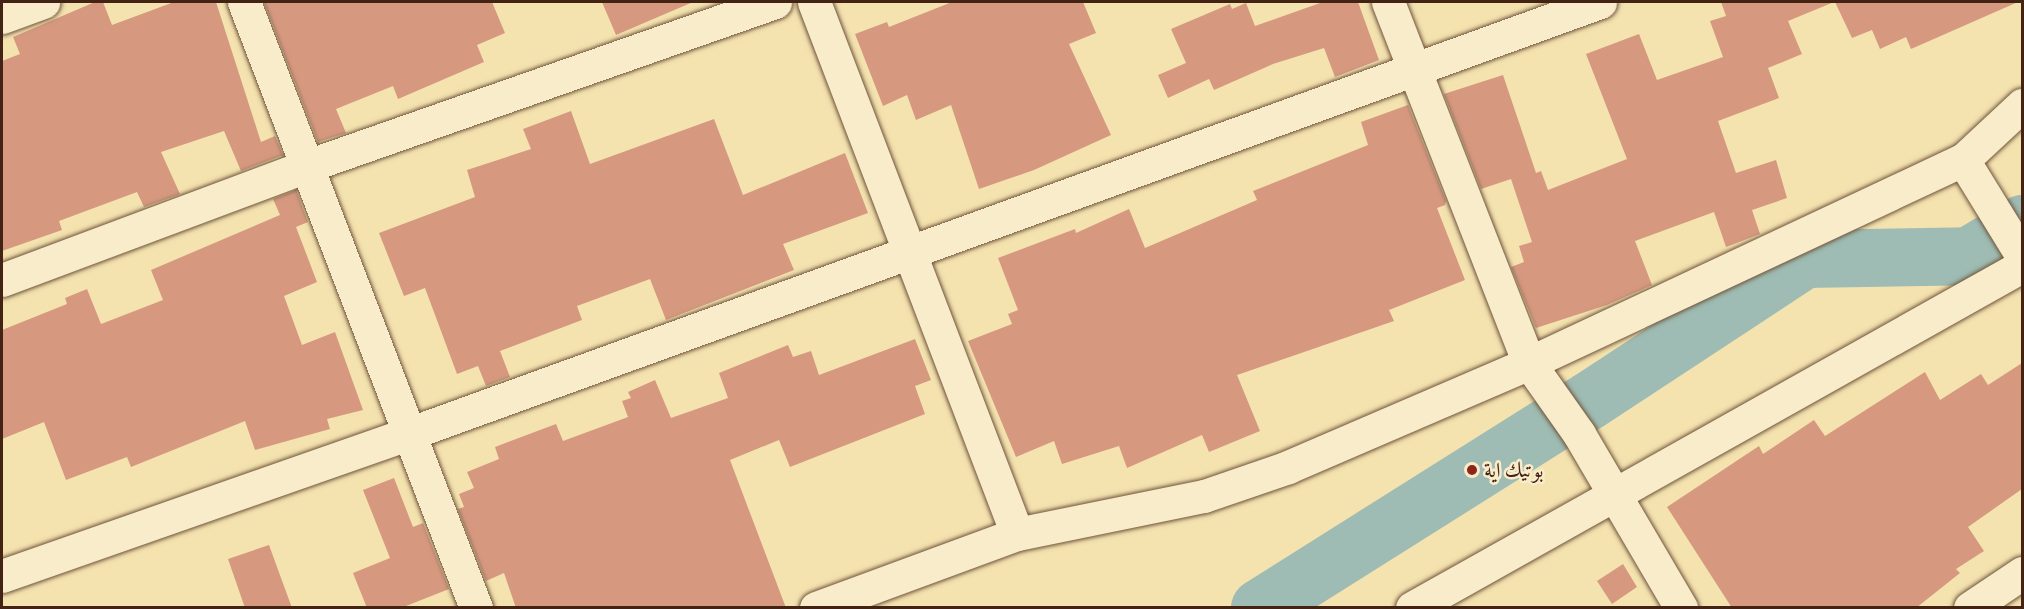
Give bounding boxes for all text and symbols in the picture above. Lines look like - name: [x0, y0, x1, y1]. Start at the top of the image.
- place label: بوتيك اية: [1484, 457, 1543, 483]
- marker: بوتيك اية: [1465, 463, 1479, 477]

